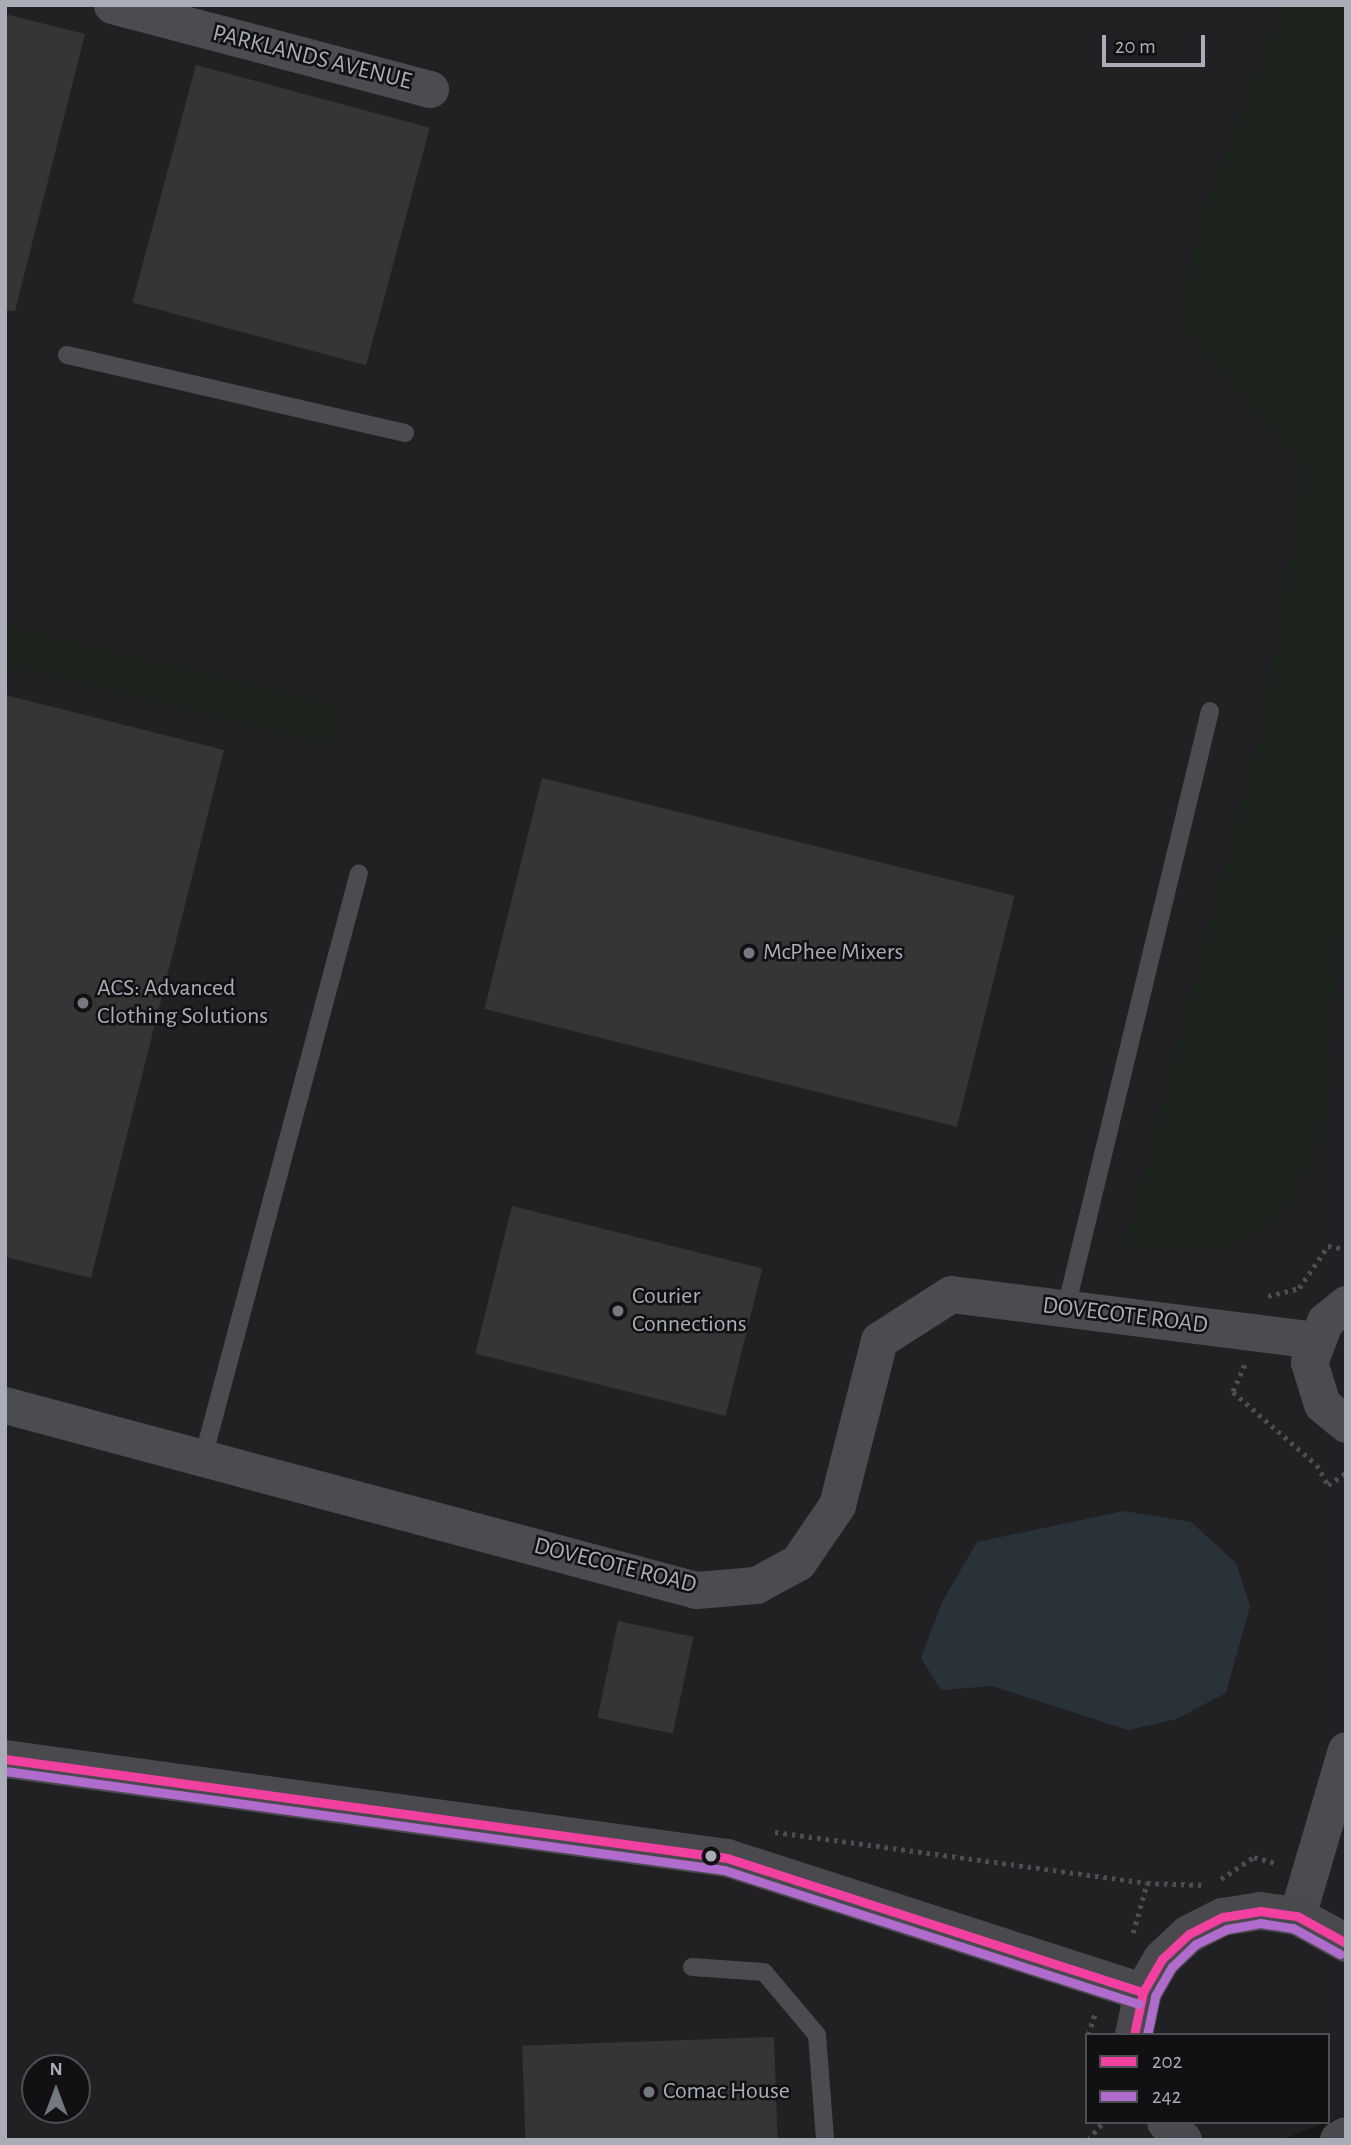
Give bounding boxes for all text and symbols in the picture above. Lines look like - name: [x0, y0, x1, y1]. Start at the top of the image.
- street label: PARKLANDS AVENUE: [210, 19, 414, 97]
- scale bar: [1106, 21, 1209, 65]
- text: 20 m: [1115, 36, 1156, 57]
- place label: McPhee Mixers: [763, 939, 903, 967]
- marker: McPhee Mixers: [741, 945, 757, 961]
- place label: ACS: Advanced Clothing Solutions: [97, 975, 268, 1031]
- marker: ACS: Advanced Clothing Solutions: [75, 995, 91, 1011]
- place label: Courier Connections: [632, 1283, 747, 1339]
- street label: DOVECOTE ROAD: [1041, 1292, 1209, 1340]
- marker: Courier Connections: [610, 1303, 626, 1319]
- street label: DOVECOTE ROAD: [531, 1532, 699, 1600]
- unlabelled marker: [704, 1849, 718, 1863]
- legend: [1085, 2033, 1330, 2124]
- text: 202: [1152, 2051, 1182, 2072]
- north arrow: [21, 2054, 91, 2124]
- text: N: [49, 2060, 63, 2079]
- place label: Comac House: [663, 2078, 790, 2106]
- marker: Comac House: [641, 2084, 657, 2100]
- text: 242: [1152, 2086, 1181, 2107]

